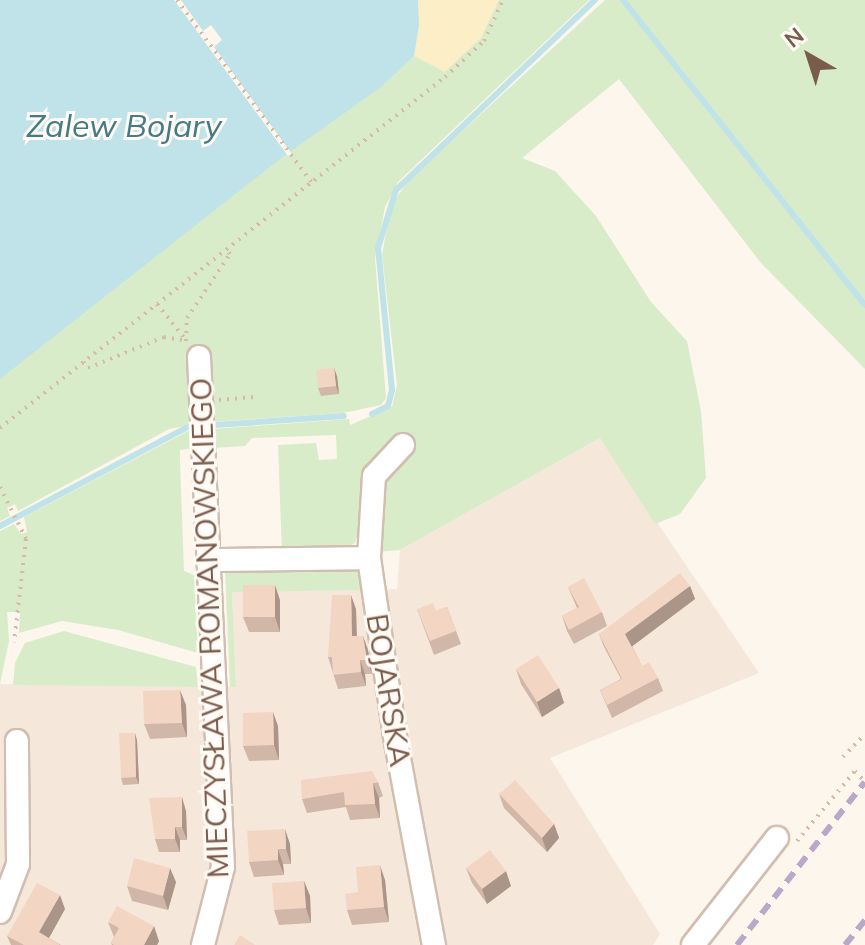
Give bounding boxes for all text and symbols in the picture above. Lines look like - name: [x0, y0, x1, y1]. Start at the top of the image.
- north arrow: [769, 16, 849, 96]
- text: N: [779, 21, 809, 53]
- water label: Zalew Bojary: [26, 106, 222, 144]
- street label: MIECZYSŁAWA ROMANOWSKIEGO: [182, 377, 236, 879]
- street label: BOJARSKA: [359, 611, 419, 769]

